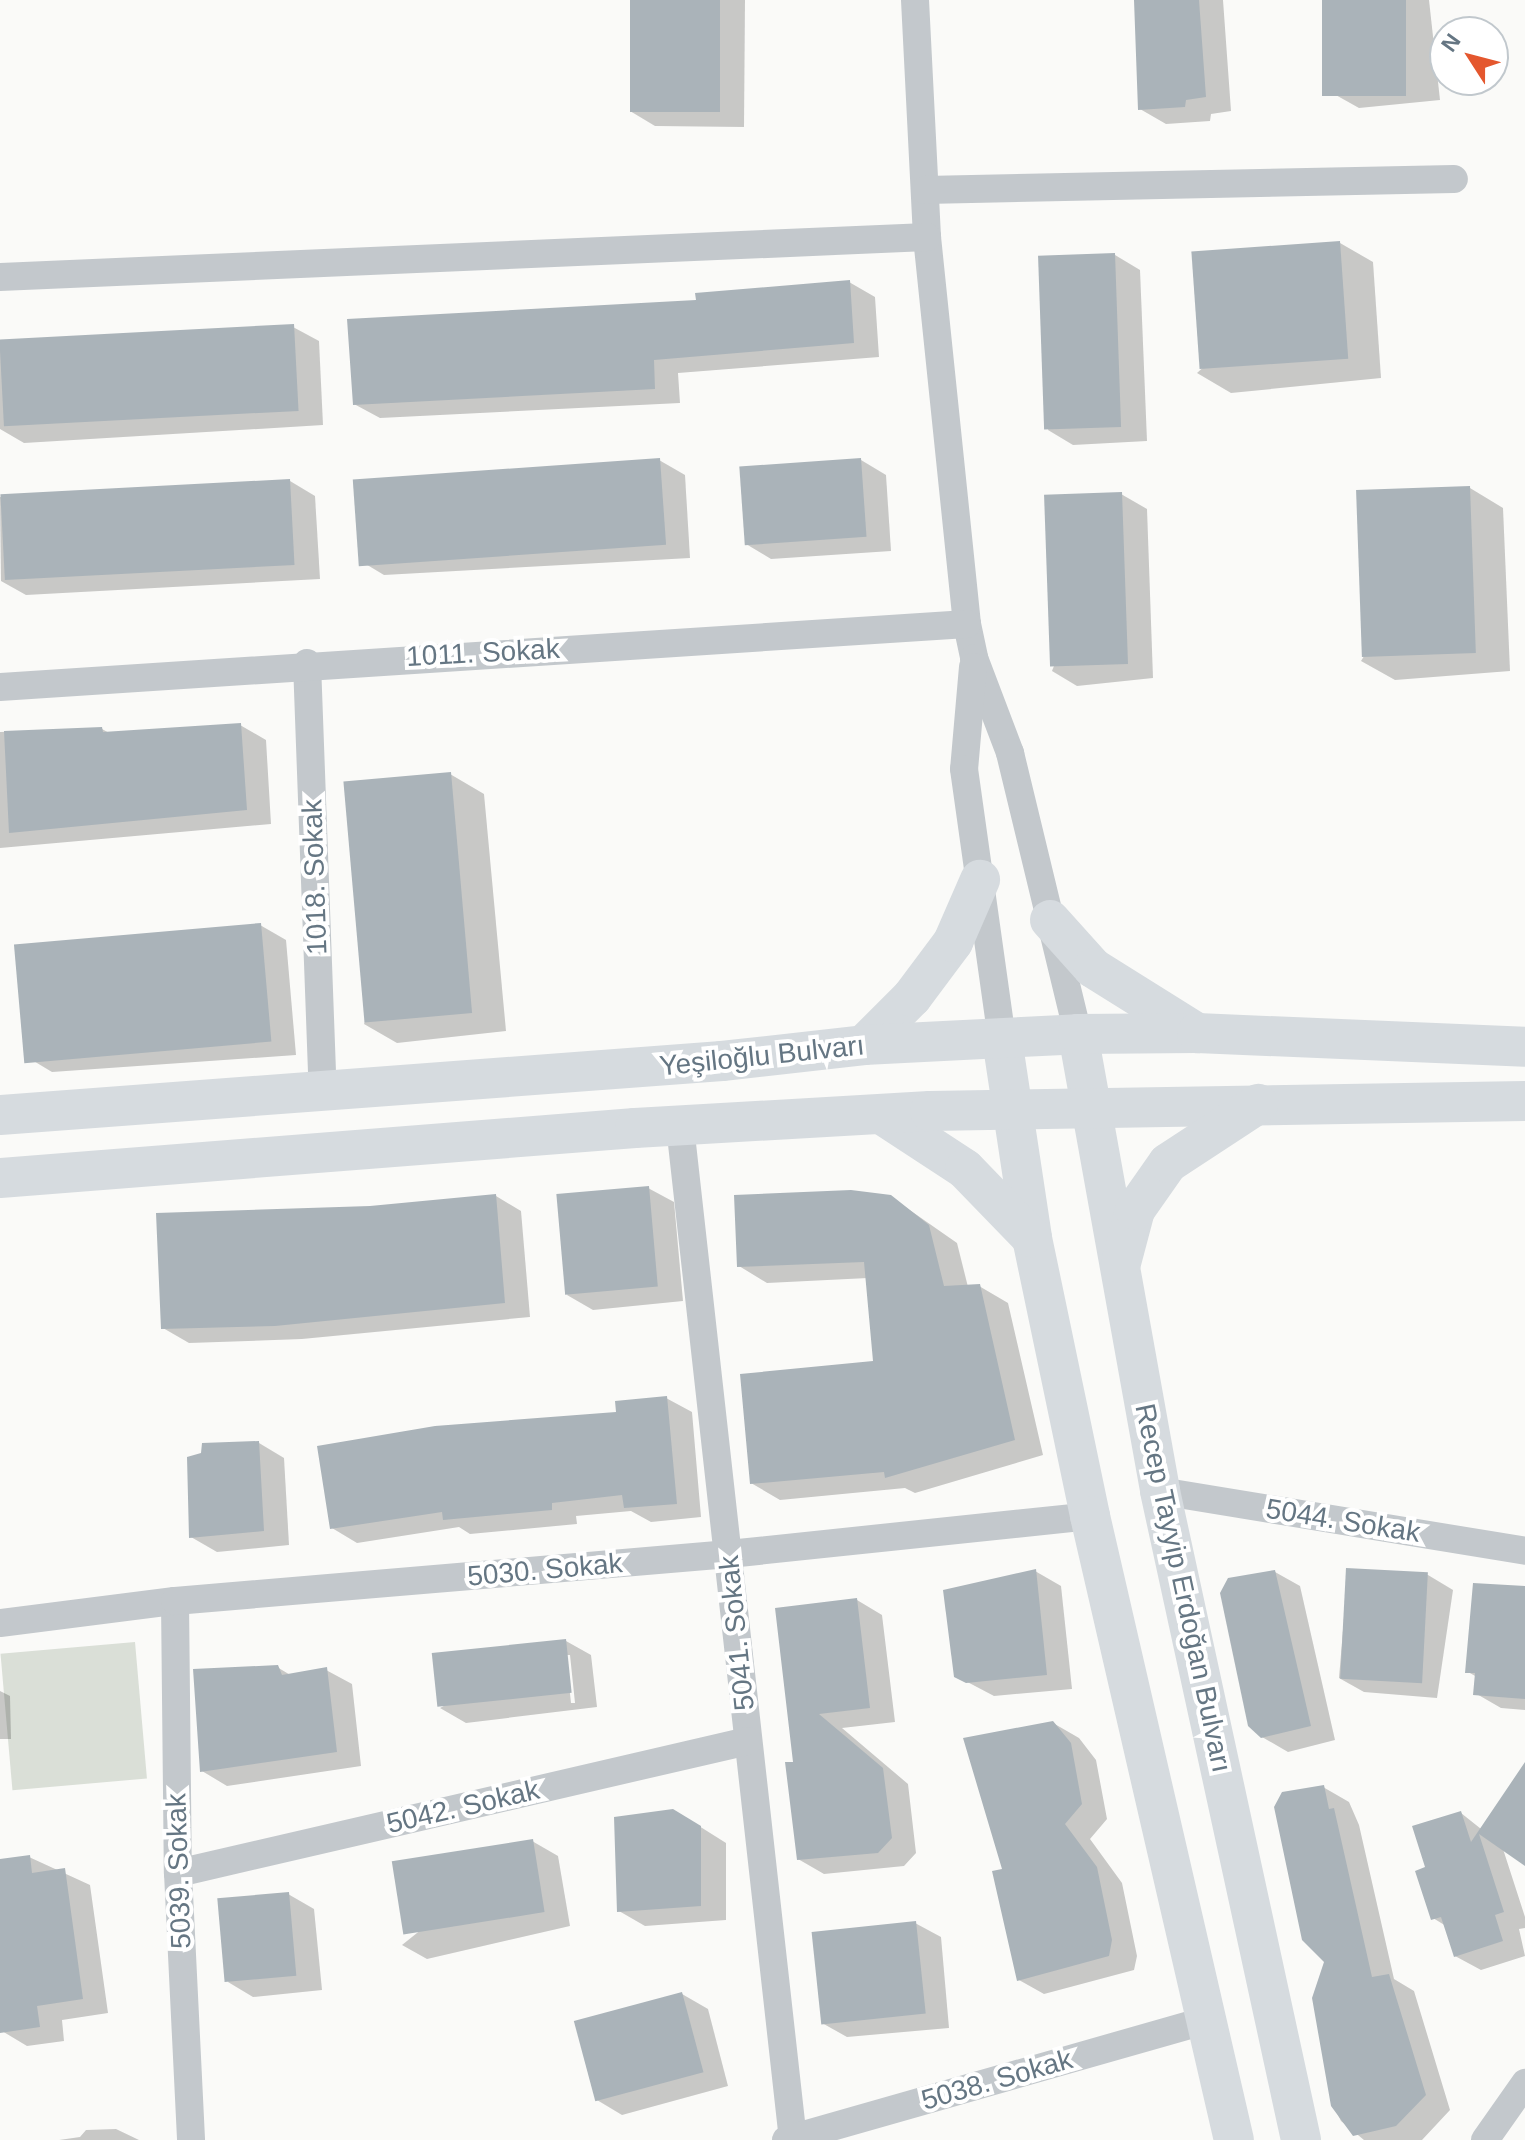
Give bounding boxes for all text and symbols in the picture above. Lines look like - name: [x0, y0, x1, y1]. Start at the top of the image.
- north arrow: [1429, 16, 1509, 96]
- text: N: [1436, 29, 1466, 57]
- street label: 1011. Sokak: [405, 632, 561, 674]
- street label: 1018. Sokak: [295, 799, 335, 955]
- street label: Yeşiloğlu Bulvarı: [658, 1029, 866, 1083]
- street label: Recep Tayyip Erdoğan Bulvarı: [1127, 1400, 1239, 1776]
- street label: 5044. Sokak: [1263, 1492, 1423, 1550]
- street label: 5030. Sokak: [466, 1546, 624, 1594]
- street label: 5041. Sokak: [712, 1554, 762, 1712]
- street label: 5042. Sokak: [383, 1773, 543, 1841]
- street label: 5039. Sokak: [159, 1793, 199, 1949]
- street label: 5038. Sokak: [918, 2042, 1076, 2118]

